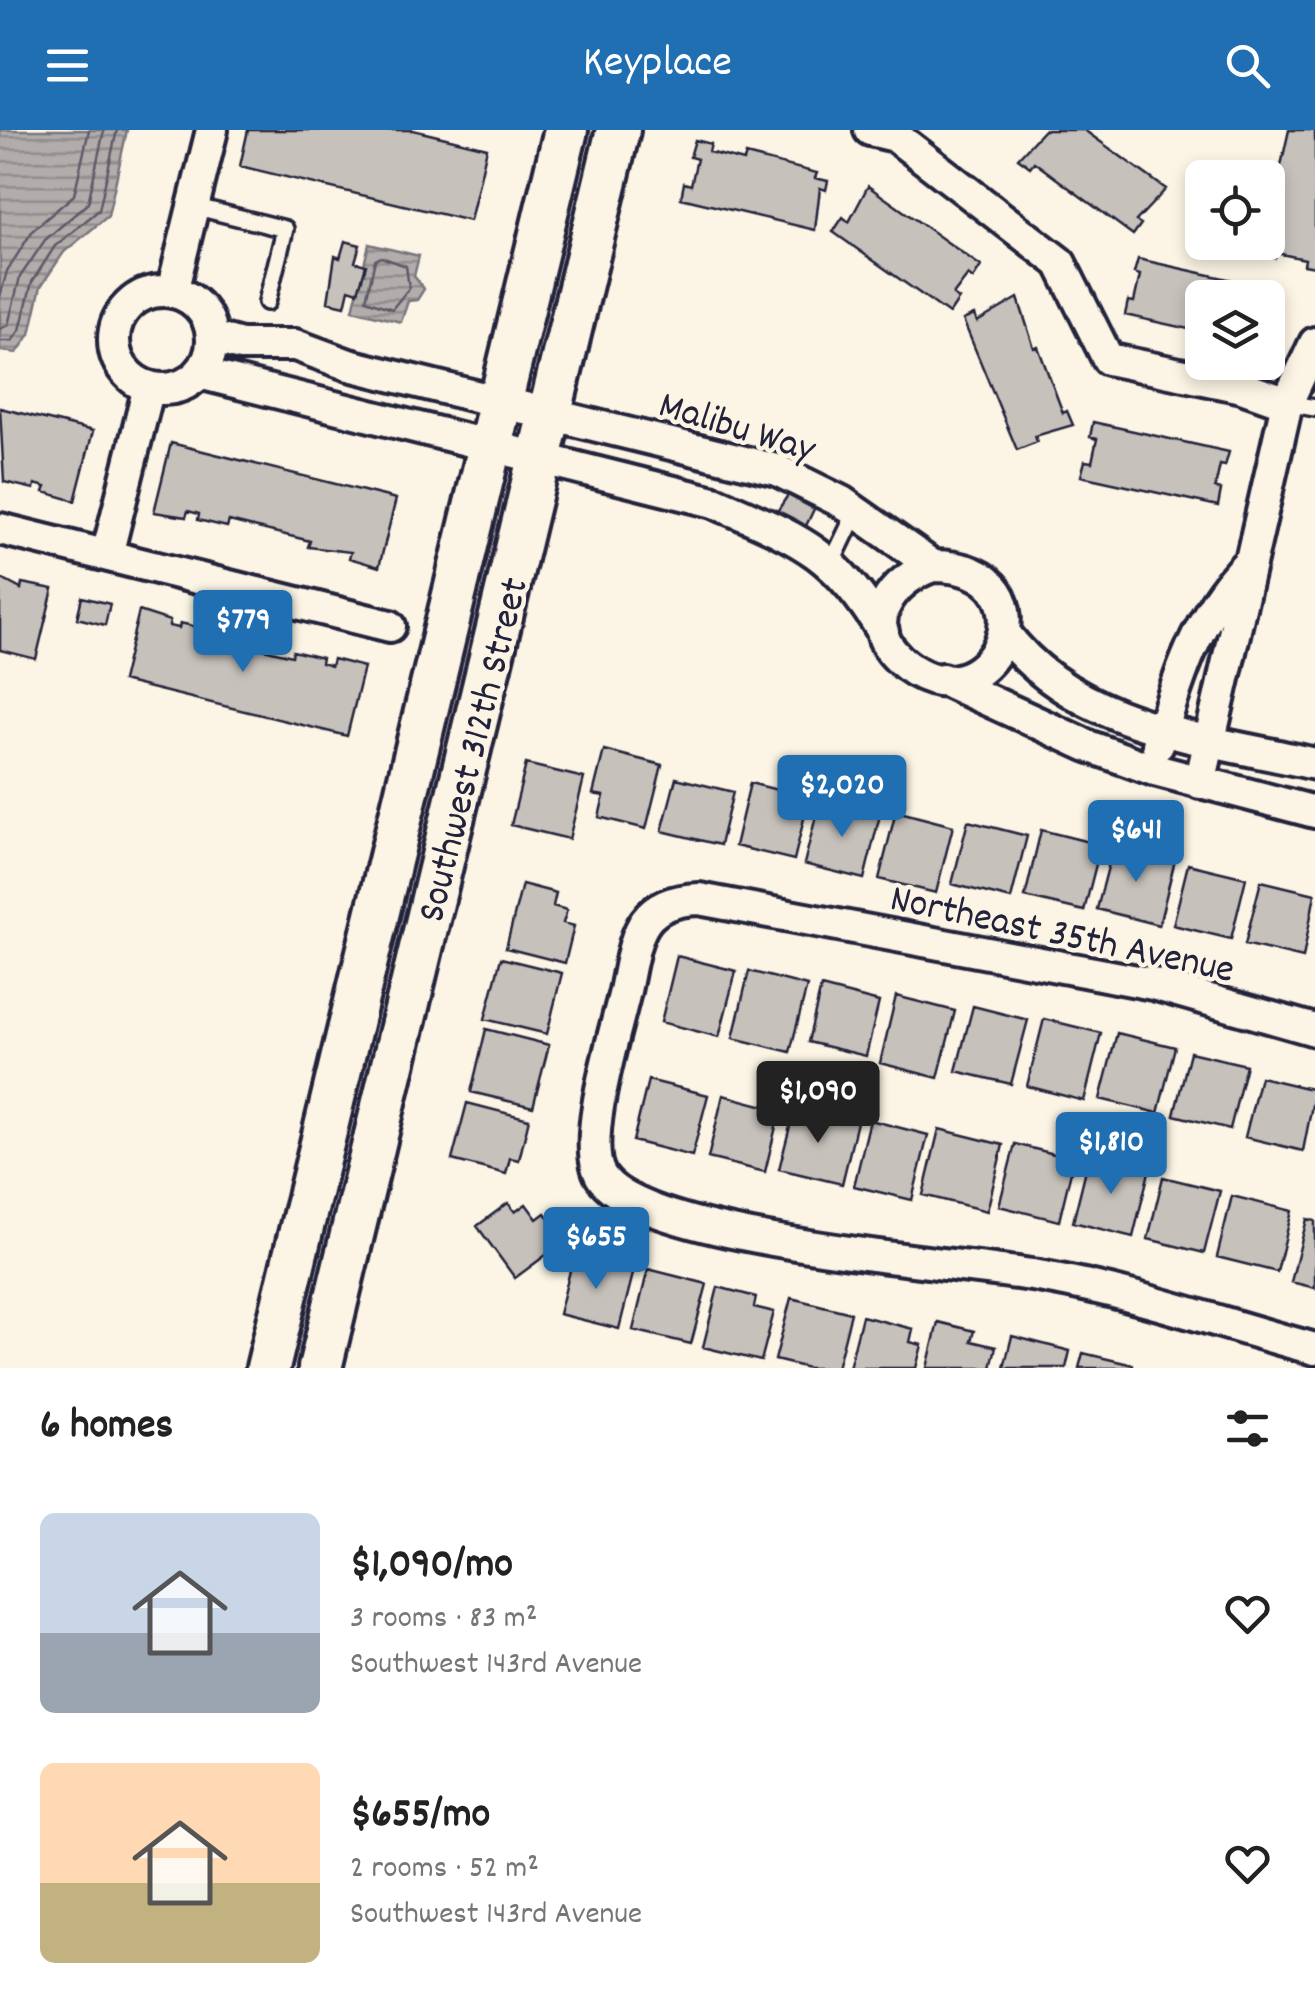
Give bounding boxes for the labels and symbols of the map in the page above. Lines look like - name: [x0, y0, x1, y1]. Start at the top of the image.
- street label: Malibu Way: [651, 379, 822, 481]
- street label: Southwest 312th Street: [406, 572, 547, 929]
- pin: $779: [184, 590, 302, 675]
- pin: $2,020: [761, 755, 923, 840]
- pin: $641: [1077, 800, 1195, 885]
- street label: Northeast 35th Avenue: [884, 873, 1239, 1002]
- pin: $1,090: [737, 1061, 899, 1146]
- pin: $1,810: [1030, 1112, 1192, 1197]
- pin: $655: [537, 1207, 655, 1292]

